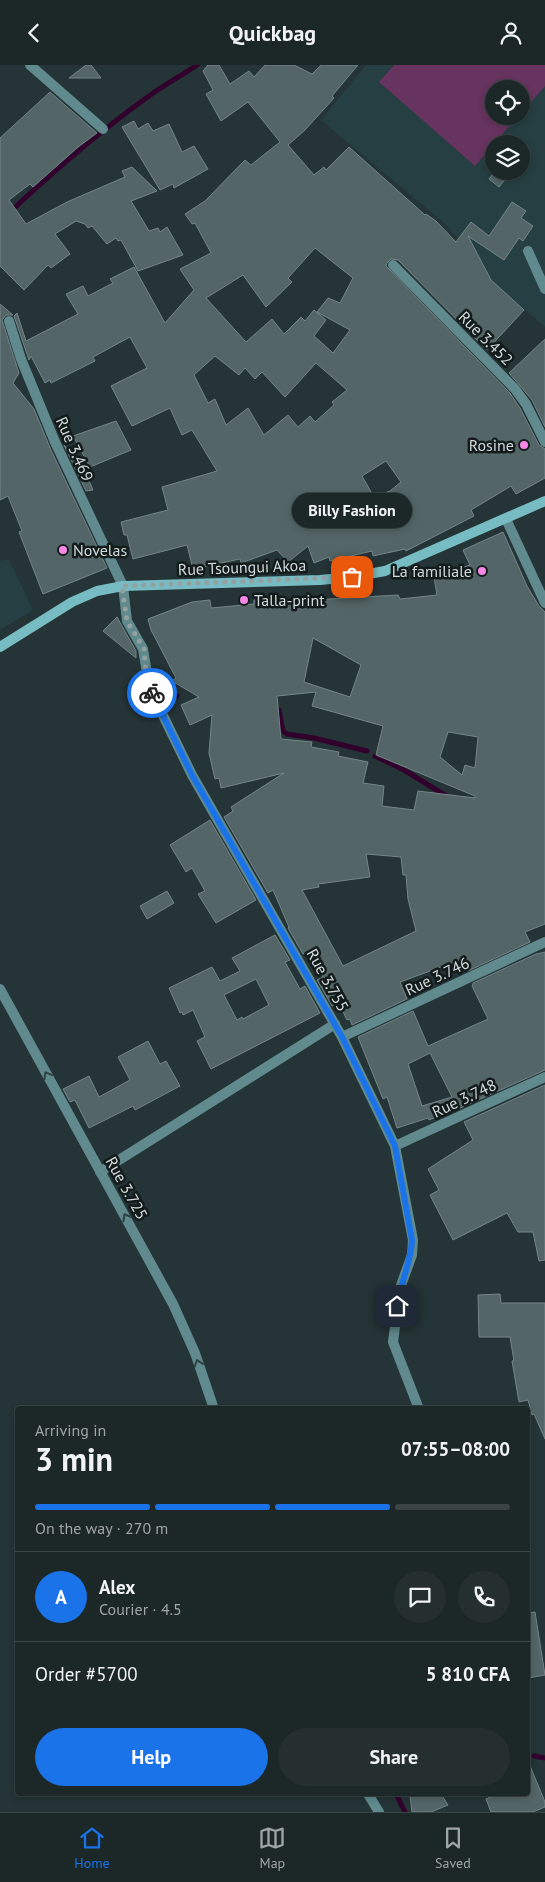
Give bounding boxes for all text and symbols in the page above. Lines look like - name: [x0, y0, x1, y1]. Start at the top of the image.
- icon: back: [20, 19, 48, 47]
- text: Quickbag: [229, 19, 316, 47]
- icon: person: [497, 19, 525, 47]
- map controls: [485, 80, 530, 180]
- button: locate: [485, 80, 530, 125]
- button: layers: [485, 135, 530, 180]
- street label: Rue 3.452: [455, 307, 517, 369]
- street label: Rue 3.469: [52, 414, 98, 484]
- place label: Rosine: [469, 435, 514, 455]
- marker: Rosine: [518, 439, 530, 451]
- callout: Billy Fashion: [292, 492, 412, 527]
- text: Billy Fashion: [308, 500, 396, 520]
- place label: Novelas: [73, 540, 127, 560]
- marker: Novelas: [57, 544, 69, 556]
- street label: Rue Tsoungui Akoa: [177, 555, 307, 579]
- pin: [331, 556, 373, 598]
- place label: La familiale: [392, 561, 472, 581]
- icon: bag: [338, 563, 366, 591]
- marker: La familiale: [476, 565, 488, 577]
- place label: Talla-print: [254, 590, 325, 610]
- marker: Talla-print: [238, 594, 250, 606]
- courier: [127, 668, 177, 718]
- icon: bike: [138, 679, 166, 707]
- street label: Rue 3.755: [303, 945, 353, 1015]
- street label: Rue 3.746: [402, 952, 472, 1000]
- one-way arrow: [44, 1071, 54, 1080]
- street label: Rue 3.748: [429, 1074, 499, 1122]
- street label: Rue 3.725: [102, 1153, 152, 1223]
- one-way arrow: [123, 1214, 133, 1223]
- pin: [376, 1285, 418, 1327]
- icon: home: [383, 1292, 411, 1320]
- one-way arrow: [194, 1359, 204, 1367]
- text: Arriving in: [35, 1420, 106, 1440]
- text: 07:55–08:00: [401, 1437, 510, 1461]
- text: 3 min: [35, 1438, 113, 1480]
- text: On the way · 270 m: [35, 1518, 168, 1538]
- button: chat: [394, 1571, 446, 1623]
- button: phone: [458, 1571, 510, 1623]
- text: Alex: [99, 1575, 135, 1599]
- text: A: [55, 1585, 67, 1609]
- text: Courier · 4.5: [99, 1599, 182, 1619]
- text: Order #5700: [35, 1662, 138, 1686]
- text: 5 810 CFA: [426, 1662, 510, 1686]
- button: Help: [35, 1728, 268, 1786]
- button: Share: [278, 1728, 510, 1786]
- tab: Home: [74, 1824, 110, 1872]
- tab: Map: [258, 1824, 286, 1872]
- tab: Saved: [435, 1824, 471, 1872]

